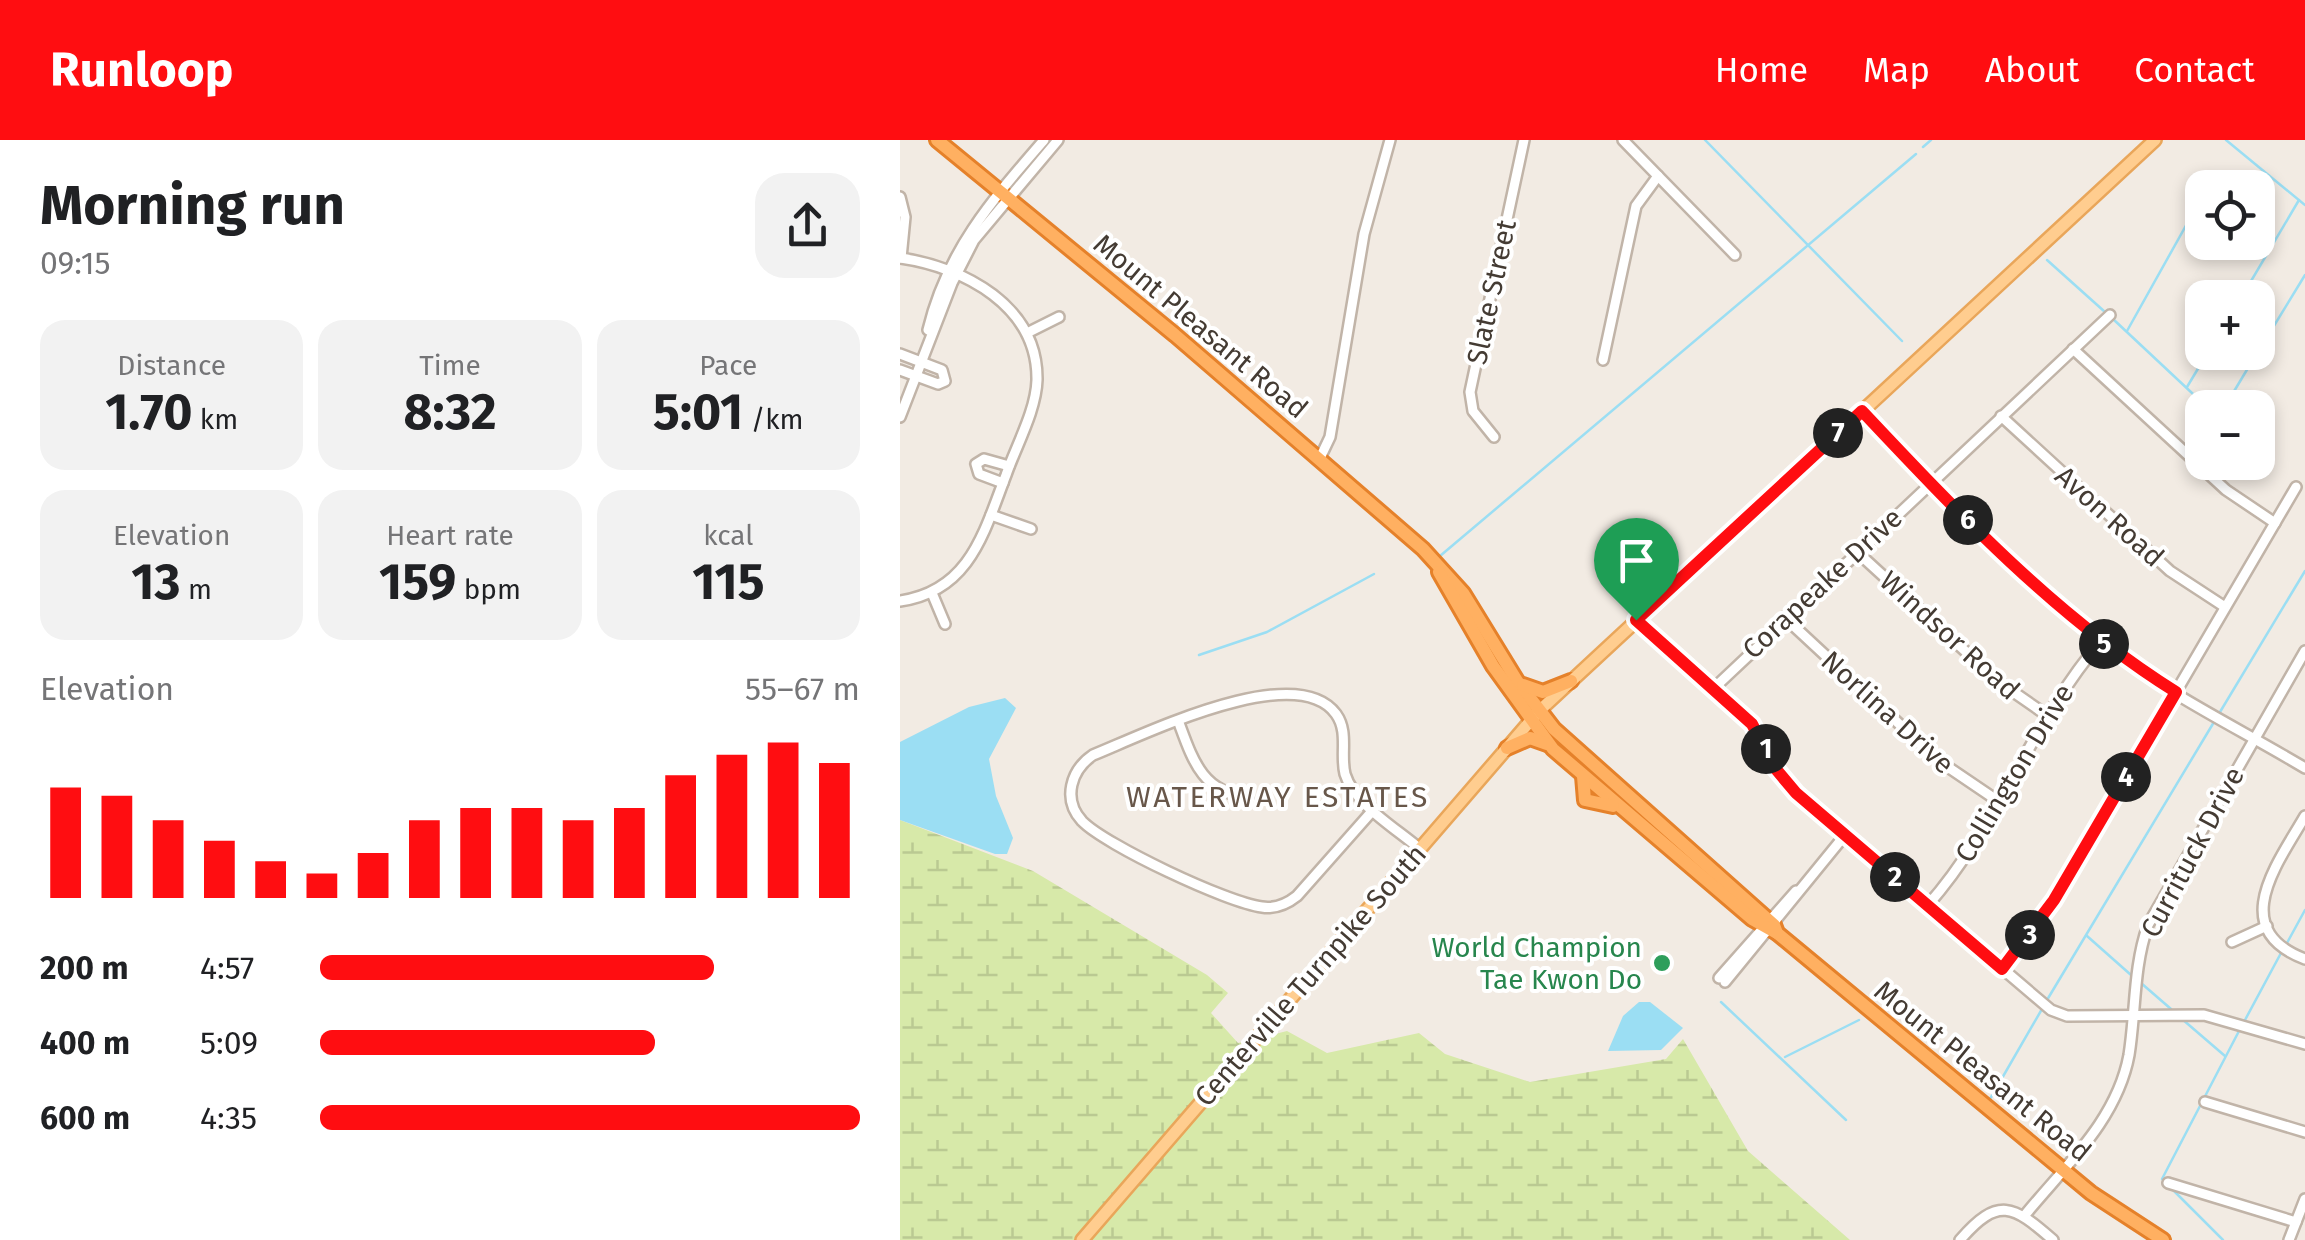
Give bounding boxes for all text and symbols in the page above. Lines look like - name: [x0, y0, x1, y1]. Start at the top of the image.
- text: Runloop: [50, 41, 234, 99]
- text: Home: [1715, 49, 1808, 91]
- text: Map: [1863, 49, 1930, 91]
- text: About: [1985, 49, 2079, 91]
- text: Contact: [2134, 49, 2255, 91]
- map controls: [2185, 170, 2275, 480]
- button: locate: [2185, 170, 2275, 260]
- text: Morning run: [40, 173, 345, 239]
- button: share: [755, 173, 860, 278]
- street label: Slate Street: [1460, 216, 1523, 367]
- street label: Mount Pleasant Road: [1087, 227, 1314, 425]
- text: 09:15: [40, 244, 111, 282]
- button: +: [2185, 280, 2275, 370]
- text: Distance: [117, 349, 226, 382]
- text: Time: [419, 349, 481, 382]
- text: Pace: [699, 349, 757, 382]
- text: 1.70: [105, 382, 192, 442]
- text: 8:32: [403, 382, 497, 442]
- text: 5:01: [653, 382, 743, 442]
- button: −: [2185, 390, 2275, 480]
- text: km: [192, 403, 238, 436]
- text: /km: [743, 403, 804, 436]
- pin: 7: [1813, 408, 1863, 458]
- text: 7: [1831, 416, 1845, 449]
- street label: Avon Road: [2049, 459, 2171, 574]
- pin: 6: [1943, 495, 1993, 545]
- street label: Corapeake Drive: [1736, 501, 1909, 666]
- text: 6: [1960, 503, 1976, 536]
- pin: [1594, 518, 1679, 621]
- text: Elevation: [113, 519, 230, 552]
- text: Heart rate: [386, 519, 514, 552]
- text: kcal: [703, 519, 754, 552]
- icon: arrive: [1609, 533, 1664, 588]
- text: 13: [131, 552, 181, 612]
- text: 159: [379, 552, 456, 612]
- text: 115: [692, 552, 764, 612]
- street label: Windsor Road: [1873, 564, 2026, 707]
- text: m: [181, 573, 212, 606]
- text: bpm: [456, 573, 521, 606]
- pin: 5: [2079, 619, 2129, 669]
- text: 5: [2096, 627, 2112, 660]
- street label: Norlina Drive: [1815, 644, 1961, 781]
- text: Elevation: [40, 670, 174, 708]
- text: 55–67 m: [745, 670, 860, 708]
- street label: Collington Drive: [1948, 678, 2081, 868]
- pin: 1: [1741, 724, 1791, 774]
- text: 1: [1760, 732, 1773, 765]
- pin: 4: [2101, 752, 2151, 802]
- text: 4: [2118, 760, 2134, 793]
- street label: Currituck Drive: [2134, 761, 2251, 943]
- district label: WATERWAY ESTATES: [1126, 779, 1430, 815]
- street label: Centerville Turnpike South: [1188, 838, 1433, 1113]
- pin: 2: [1870, 852, 1920, 902]
- text: 2: [1888, 860, 1902, 893]
- pin: 3: [2005, 910, 2055, 960]
- text: 3: [2023, 918, 2037, 951]
- place label: World Champion Tae Kwon Do: [1431, 931, 1642, 996]
- text: 200 m: [40, 949, 129, 987]
- text: 4:57: [200, 949, 254, 987]
- marker: World Champion Tae Kwon Do: [1651, 952, 1673, 974]
- street label: Mount Pleasant Road: [1868, 974, 2098, 1169]
- text: 400 m: [40, 1024, 130, 1062]
- text: 5:09: [200, 1024, 258, 1062]
- text: 600 m: [40, 1099, 130, 1137]
- text: 4:35: [200, 1099, 257, 1137]

